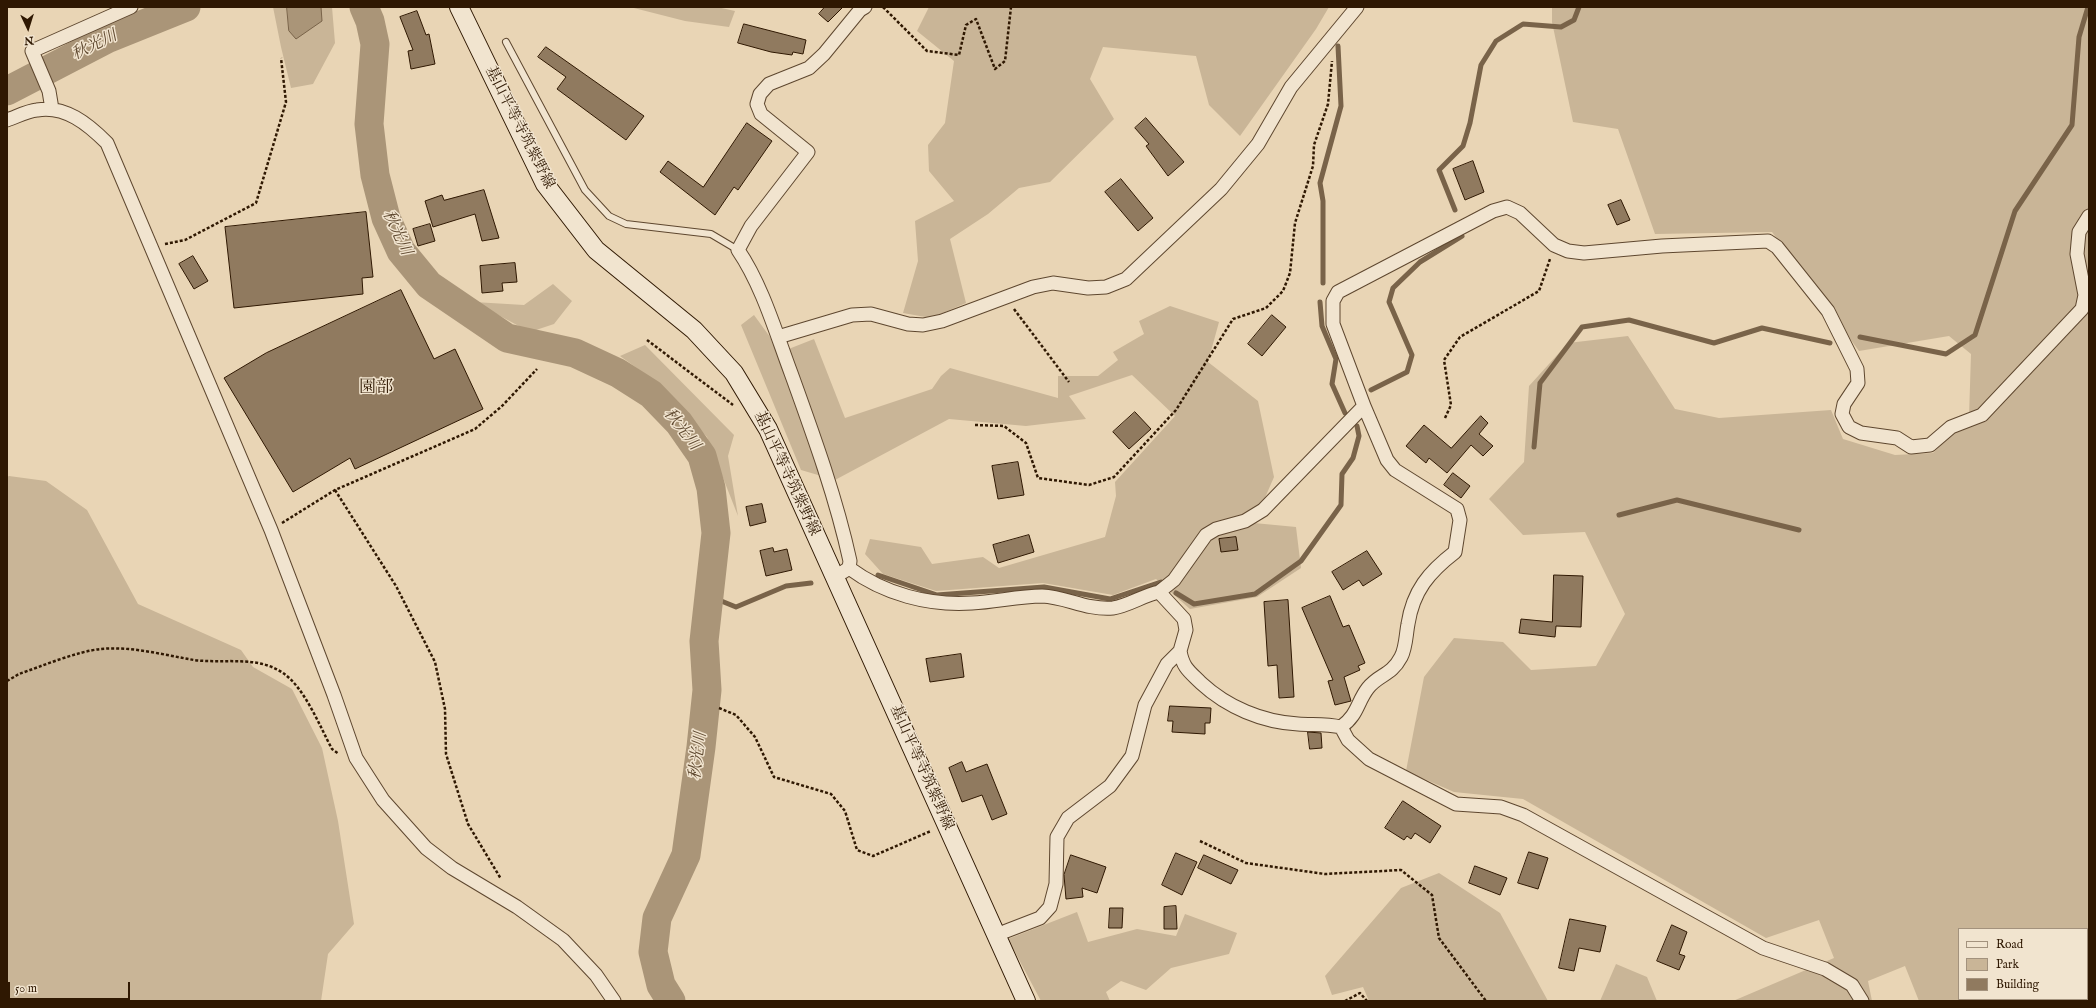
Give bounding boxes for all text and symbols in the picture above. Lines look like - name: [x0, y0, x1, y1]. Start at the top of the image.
- north arrow: [8, 8, 48, 48]
- water label: 秋光川: [69, 27, 121, 65]
- text: N: [24, 33, 34, 47]
- street label: 基山平等寺筑紫野線: [480, 64, 558, 192]
- water label: 秋光川: [377, 207, 415, 259]
- district label: 園部: [359, 379, 393, 399]
- water label: 秋光川: [659, 405, 703, 455]
- street label: 基山平等寺筑紫野線: [749, 409, 823, 539]
- street label: 基山平等寺筑紫野線: [885, 703, 957, 833]
- water label: 秋光川: [687, 731, 711, 781]
- legend: [1958, 928, 2088, 1000]
- text: Road: [1996, 937, 2023, 952]
- text: Park: [1996, 957, 2019, 972]
- scale bar: [10, 974, 132, 1000]
- text: Building: [1996, 977, 2039, 992]
- text: 50 m: [15, 981, 37, 996]

